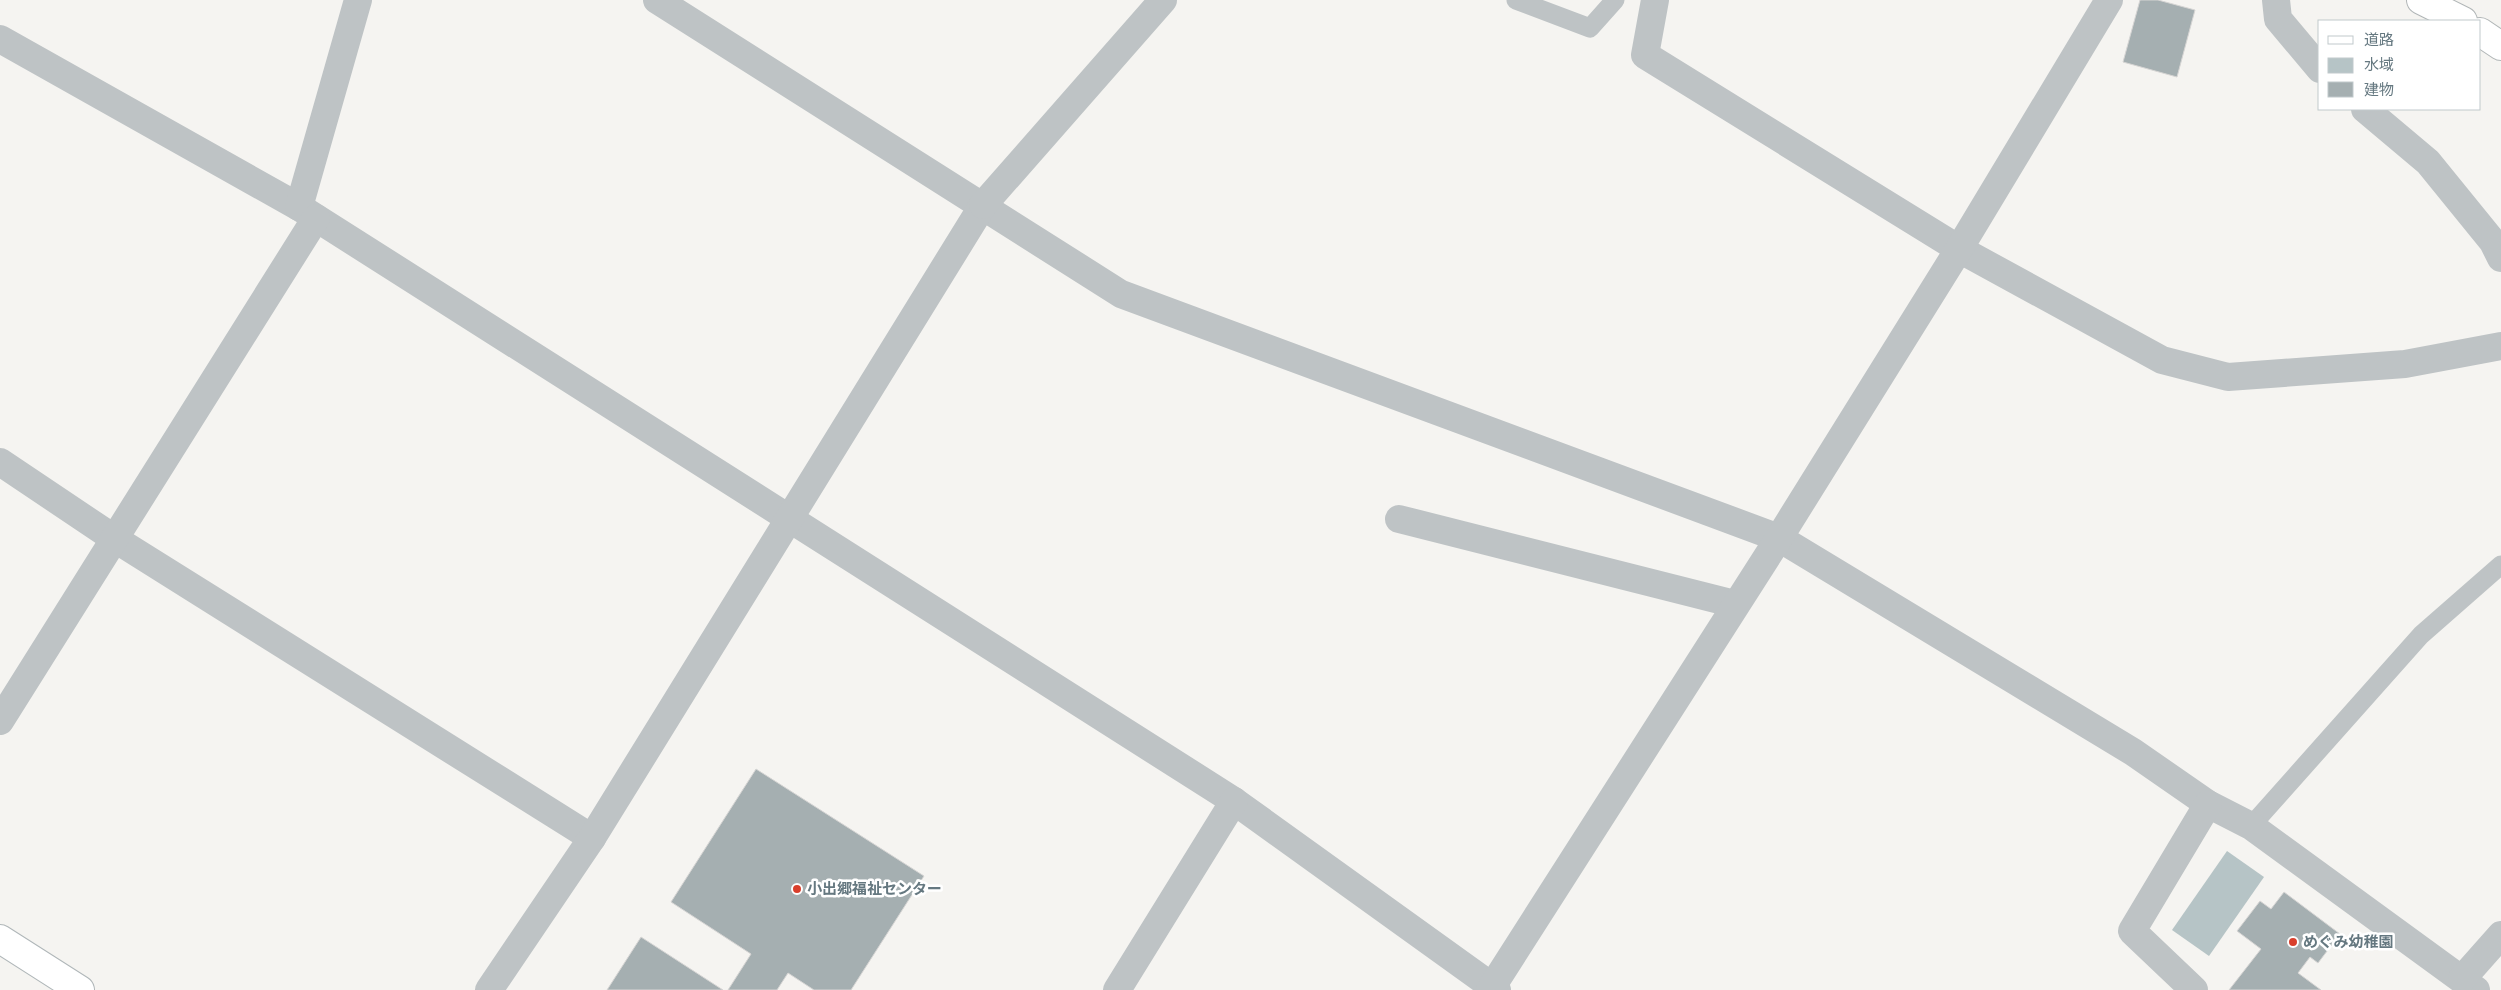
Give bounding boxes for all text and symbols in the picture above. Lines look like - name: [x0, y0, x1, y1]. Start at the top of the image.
- legend: [2318, 20, 2481, 110]
- text: 道路: [2364, 30, 2394, 49]
- text: 水域: [2364, 55, 2394, 74]
- text: 建物: [2364, 80, 2394, 99]
- place label: 小出郷福祉センター: [807, 879, 942, 898]
- marker: 小出郷福祉センター: [791, 883, 803, 895]
- place label: めぐみ幼稚園: [2303, 932, 2393, 951]
- marker: めぐみ幼稚園: [2287, 936, 2299, 948]

